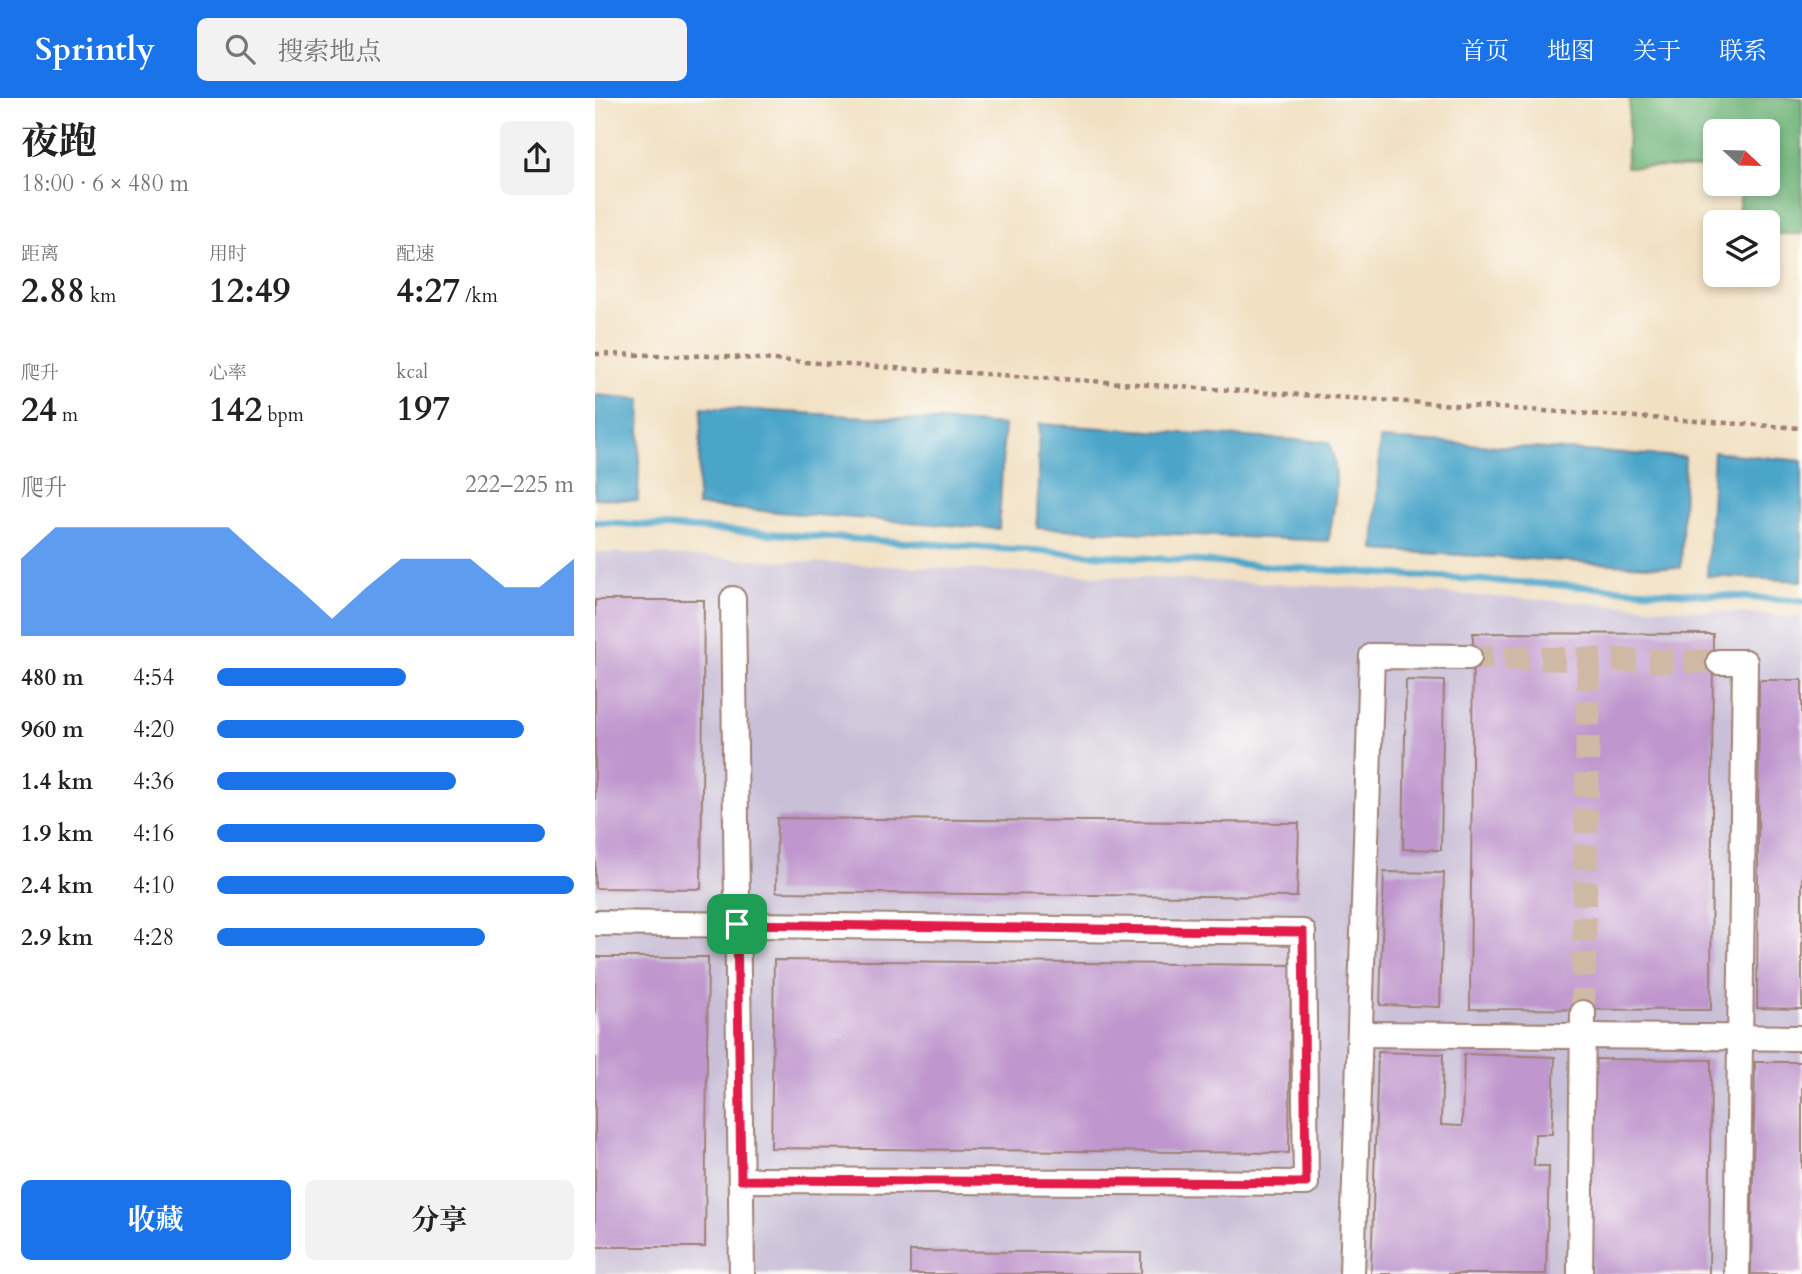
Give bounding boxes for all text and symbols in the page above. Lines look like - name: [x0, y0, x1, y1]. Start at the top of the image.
- search box: [197, 18, 687, 81]
- text: Sprintly: [35, 27, 155, 72]
- icon: search: [221, 30, 259, 68]
- text: 搜索地点: [277, 34, 381, 69]
- text: 首页: [1461, 35, 1509, 68]
- text: 地图: [1547, 35, 1595, 68]
- text: 关于: [1633, 35, 1681, 68]
- text: 联系: [1719, 35, 1767, 68]
- text: 夜跑: [21, 116, 97, 168]
- north arrow: [1703, 119, 1780, 196]
- map controls: [1703, 119, 1780, 287]
- button: share: [500, 121, 574, 195]
- text: 18:00 · 6 × 480 m: [21, 168, 189, 199]
- button: layers: [1703, 210, 1780, 287]
- text: 距离: [21, 241, 59, 267]
- text: 用时: [209, 241, 247, 267]
- text: 配速: [396, 241, 434, 267]
- text: 2.88: [21, 267, 85, 315]
- text: 12:49: [209, 267, 291, 315]
- text: 4:27: [396, 267, 460, 315]
- text: km: [85, 283, 116, 309]
- text: /km: [460, 283, 498, 309]
- text: kcal: [396, 359, 428, 385]
- text: 爬升: [21, 360, 59, 386]
- text: 心率: [209, 360, 247, 386]
- text: 197: [396, 385, 450, 433]
- text: 24: [21, 386, 57, 434]
- text: 142: [209, 386, 262, 434]
- text: m: [57, 402, 78, 428]
- text: bpm: [262, 402, 304, 428]
- text: 222–225 m: [465, 469, 574, 500]
- text: 爬升: [21, 472, 67, 503]
- text: 480 m: [21, 662, 84, 693]
- text: 4:54: [133, 662, 174, 693]
- text: 960 m: [21, 714, 84, 745]
- text: 4:20: [133, 714, 174, 745]
- text: 1.4 km: [21, 766, 93, 797]
- text: 4:36: [133, 766, 174, 797]
- text: 1.9 km: [21, 818, 93, 849]
- text: 4:16: [133, 818, 174, 849]
- text: 2.4 km: [21, 870, 93, 901]
- text: 4:10: [133, 870, 174, 901]
- pin: [707, 894, 767, 954]
- icon: arrive: [718, 905, 756, 943]
- text: 2.9 km: [21, 922, 93, 953]
- text: 4:28: [133, 922, 174, 953]
- button: 收藏: [21, 1180, 291, 1260]
- button: 分享: [305, 1180, 574, 1260]

